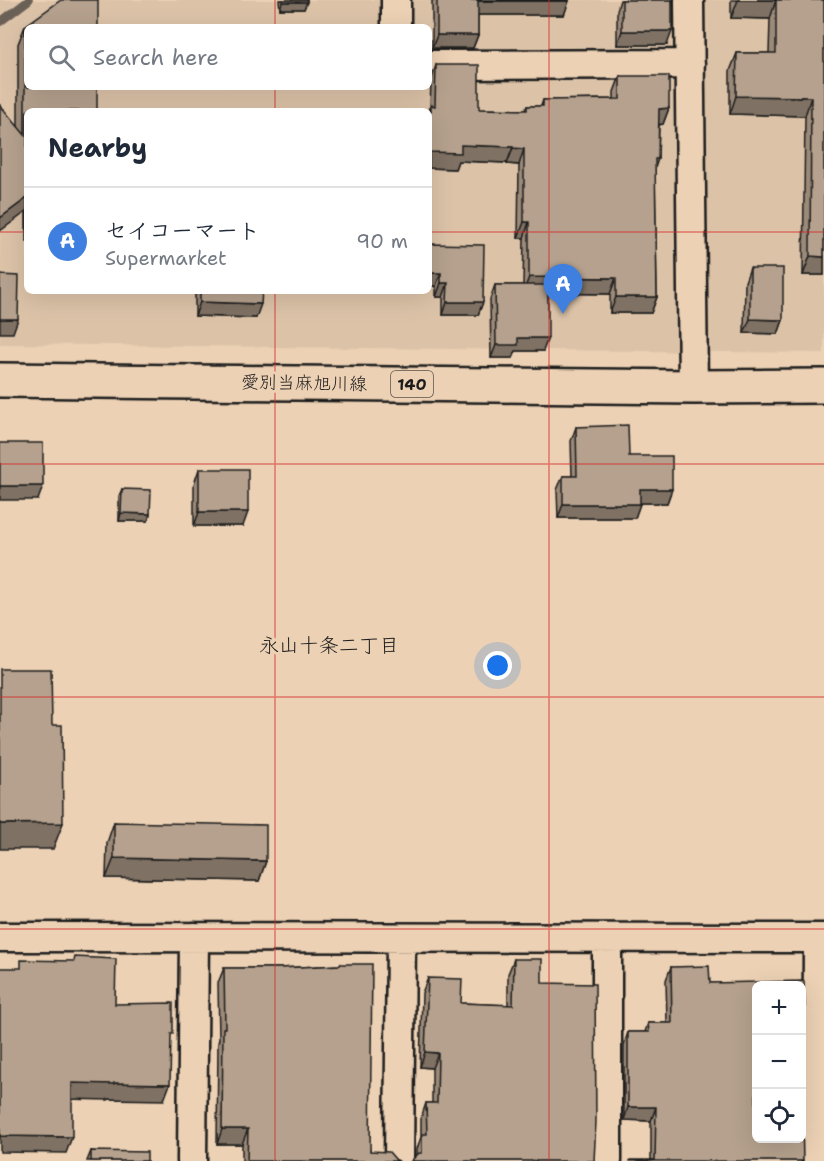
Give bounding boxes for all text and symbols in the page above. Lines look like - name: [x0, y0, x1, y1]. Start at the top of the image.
- search box: [24, 24, 432, 90]
- icon: search: [45, 41, 78, 74]
- text: Search here: [93, 43, 219, 72]
- text: Nearby: [48, 130, 147, 165]
- text: セイコーマート: [105, 216, 260, 245]
- text: A: [60, 228, 75, 254]
- text: 90 m: [356, 228, 408, 254]
- text: Supermarket: [105, 245, 227, 271]
- pin: A: [544, 264, 582, 314]
- street label: 愛別当麻旭川線: [241, 370, 367, 396]
- road number: 140: [391, 371, 433, 397]
- district label: 永山十条二丁目: [259, 632, 399, 658]
- your location: [483, 651, 512, 680]
- map controls: [752, 981, 806, 1143]
- button: +: [752, 981, 806, 1035]
- button: −: [752, 1035, 806, 1089]
- button: locate: [752, 1089, 806, 1143]

